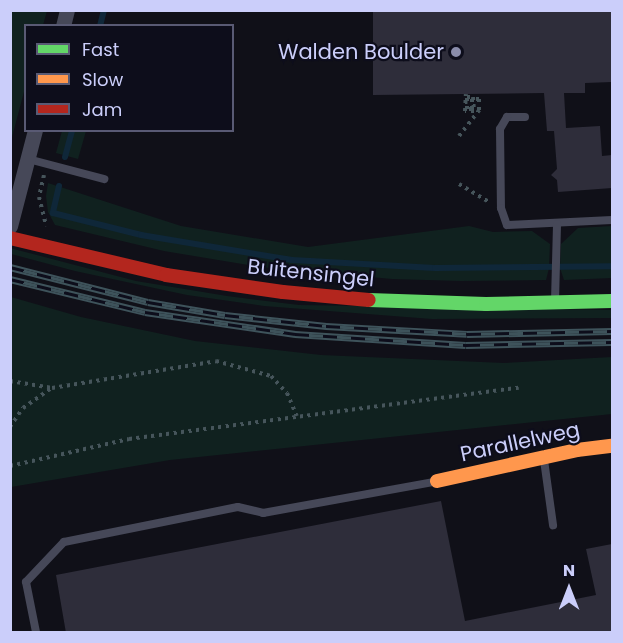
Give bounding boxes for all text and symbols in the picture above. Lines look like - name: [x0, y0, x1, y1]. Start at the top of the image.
- legend: [24, 24, 234, 132]
- text: Fast: [82, 37, 119, 62]
- place label: Walden Boulder: [278, 39, 444, 65]
- marker: Walden Boulder: [449, 45, 463, 59]
- text: Slow: [82, 67, 123, 92]
- text: Jam: [82, 97, 122, 122]
- street label: Buitensingel: [246, 254, 376, 292]
- street label: Parallelweg: [458, 417, 582, 467]
- north arrow: [539, 559, 599, 619]
- text: N: [563, 559, 575, 582]

